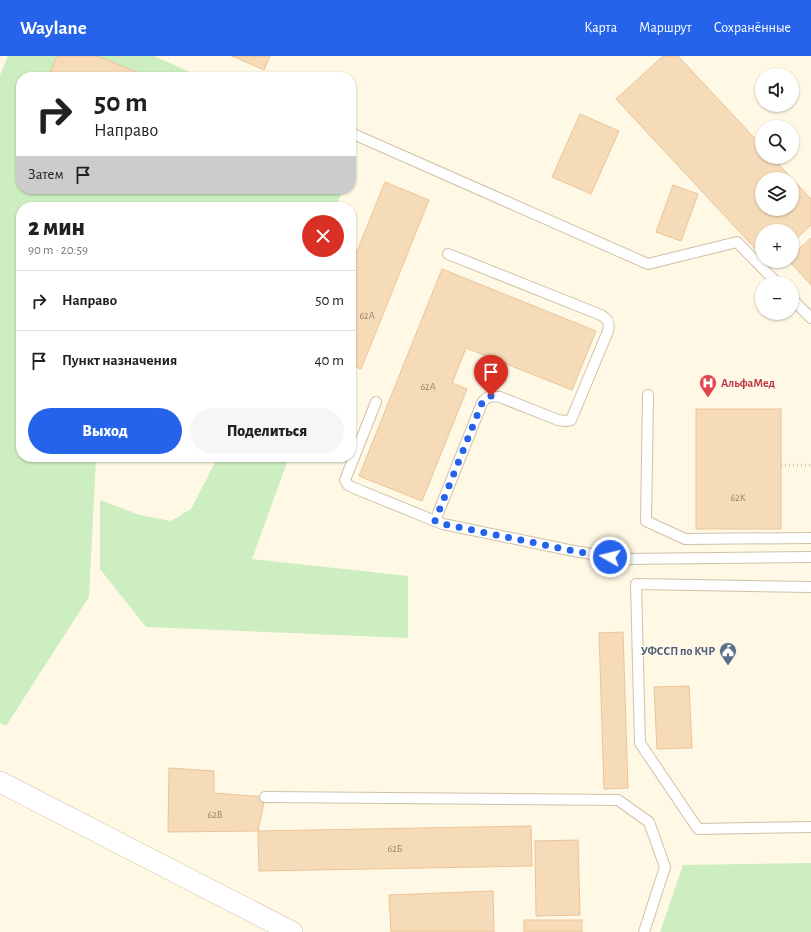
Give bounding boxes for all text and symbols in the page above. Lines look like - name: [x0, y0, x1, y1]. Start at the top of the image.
- text: Waylane: [20, 19, 87, 38]
- text: Карта: [584, 21, 617, 35]
- text: Маршрут: [639, 21, 692, 35]
- text: Сохранённые: [714, 21, 791, 35]
- map controls: [755, 68, 799, 320]
- button: sound: [755, 68, 799, 112]
- icon: right: [28, 88, 80, 140]
- text: 50 m: [94, 89, 148, 117]
- button: search: [755, 120, 799, 164]
- text: Направо: [94, 122, 158, 140]
- icon: arrive: [72, 164, 94, 186]
- text: Затем: [28, 167, 64, 182]
- button: layers: [755, 172, 799, 216]
- button: close: [302, 215, 344, 257]
- text: 2 мин: [28, 216, 85, 240]
- button: +: [755, 224, 799, 268]
- text: 90 m · 20:59: [28, 244, 88, 257]
- button: −: [755, 276, 799, 320]
- icon: right: [28, 290, 50, 312]
- text: Направо: [62, 293, 117, 308]
- text: 50 m: [315, 293, 344, 308]
- house number: 62А: [359, 311, 375, 321]
- icon: arrive: [28, 350, 50, 372]
- text: Пункт назначения: [62, 353, 177, 368]
- text: 40 m: [314, 353, 344, 368]
- pin: [474, 355, 508, 396]
- icon: arrive: [480, 361, 502, 383]
- hospital icon: АльфаМед: [698, 373, 718, 398]
- place label: АльфаМед: [721, 377, 776, 389]
- house number: 62А: [420, 382, 436, 392]
- button: Выход: [28, 408, 182, 454]
- button: Поделиться: [190, 408, 344, 454]
- house number: 62К: [730, 493, 746, 503]
- position arrow: [589, 536, 631, 578]
- public building icon: УФССП по КЧР: [718, 641, 738, 666]
- place label: УФССП по КЧР: [641, 645, 715, 657]
- house number: 62В: [208, 810, 223, 820]
- house number: 62Б: [388, 844, 403, 854]

